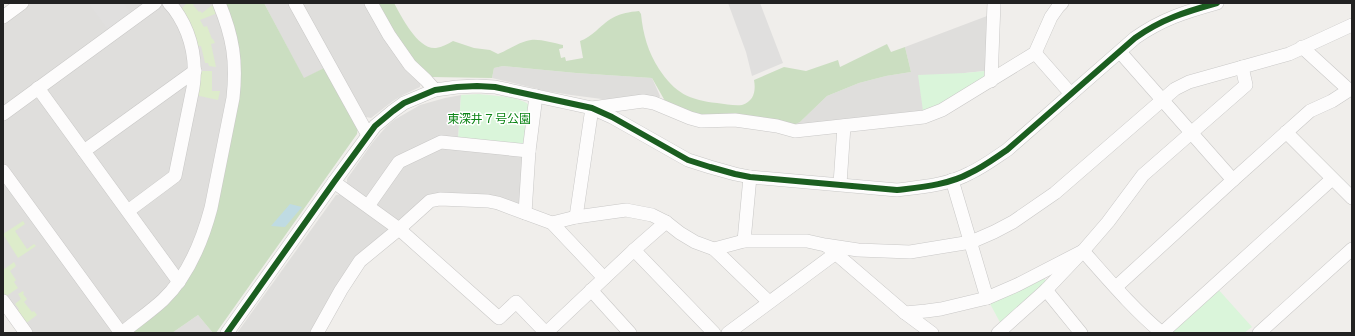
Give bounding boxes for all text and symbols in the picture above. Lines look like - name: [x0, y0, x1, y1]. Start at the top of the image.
- park label: 東深井７号公園: [447, 112, 531, 126]

